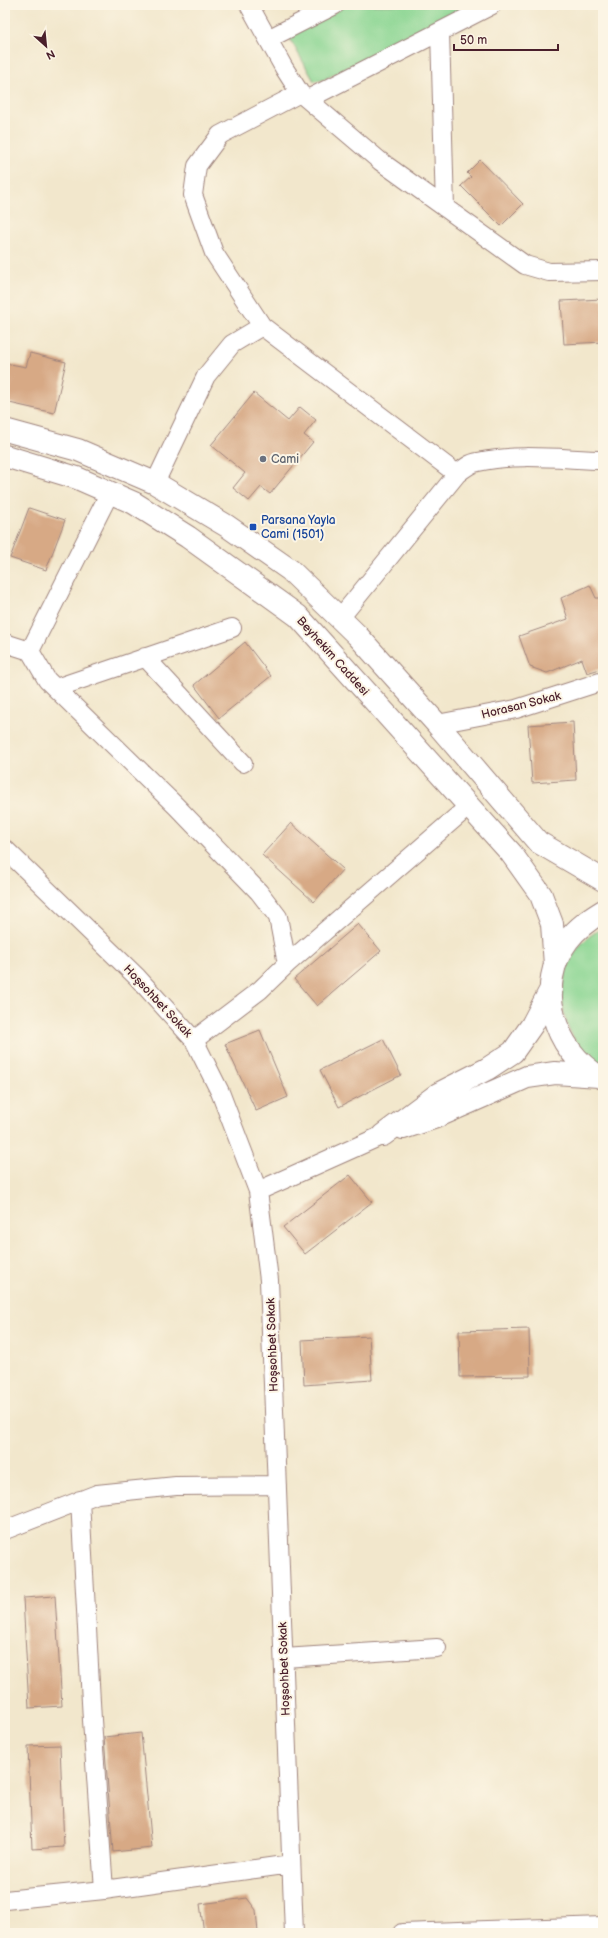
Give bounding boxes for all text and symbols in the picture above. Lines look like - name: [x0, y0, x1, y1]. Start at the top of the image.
- north arrow: [26, 26, 66, 66]
- scale bar: [454, 26, 558, 52]
- text: 50 m: [460, 33, 487, 48]
- text: N: [44, 47, 57, 62]
- place label: Cami: [271, 452, 299, 467]
- marker: Cami: [258, 454, 268, 464]
- place label: Parsana Yayla Cami (1501): [261, 513, 336, 542]
- marker: Parsana Yayla Cami (1501): [248, 522, 258, 532]
- street label: Beyhekim Caddesi: [293, 614, 372, 699]
- street label: Horasan Sokak: [480, 688, 563, 723]
- street label: Hoşsohbet Sokak: [120, 962, 195, 1041]
- street label: Hoşsohbet Sokak: [263, 1298, 282, 1392]
- street label: Hoşsohbet Sokak: [275, 1622, 294, 1716]

